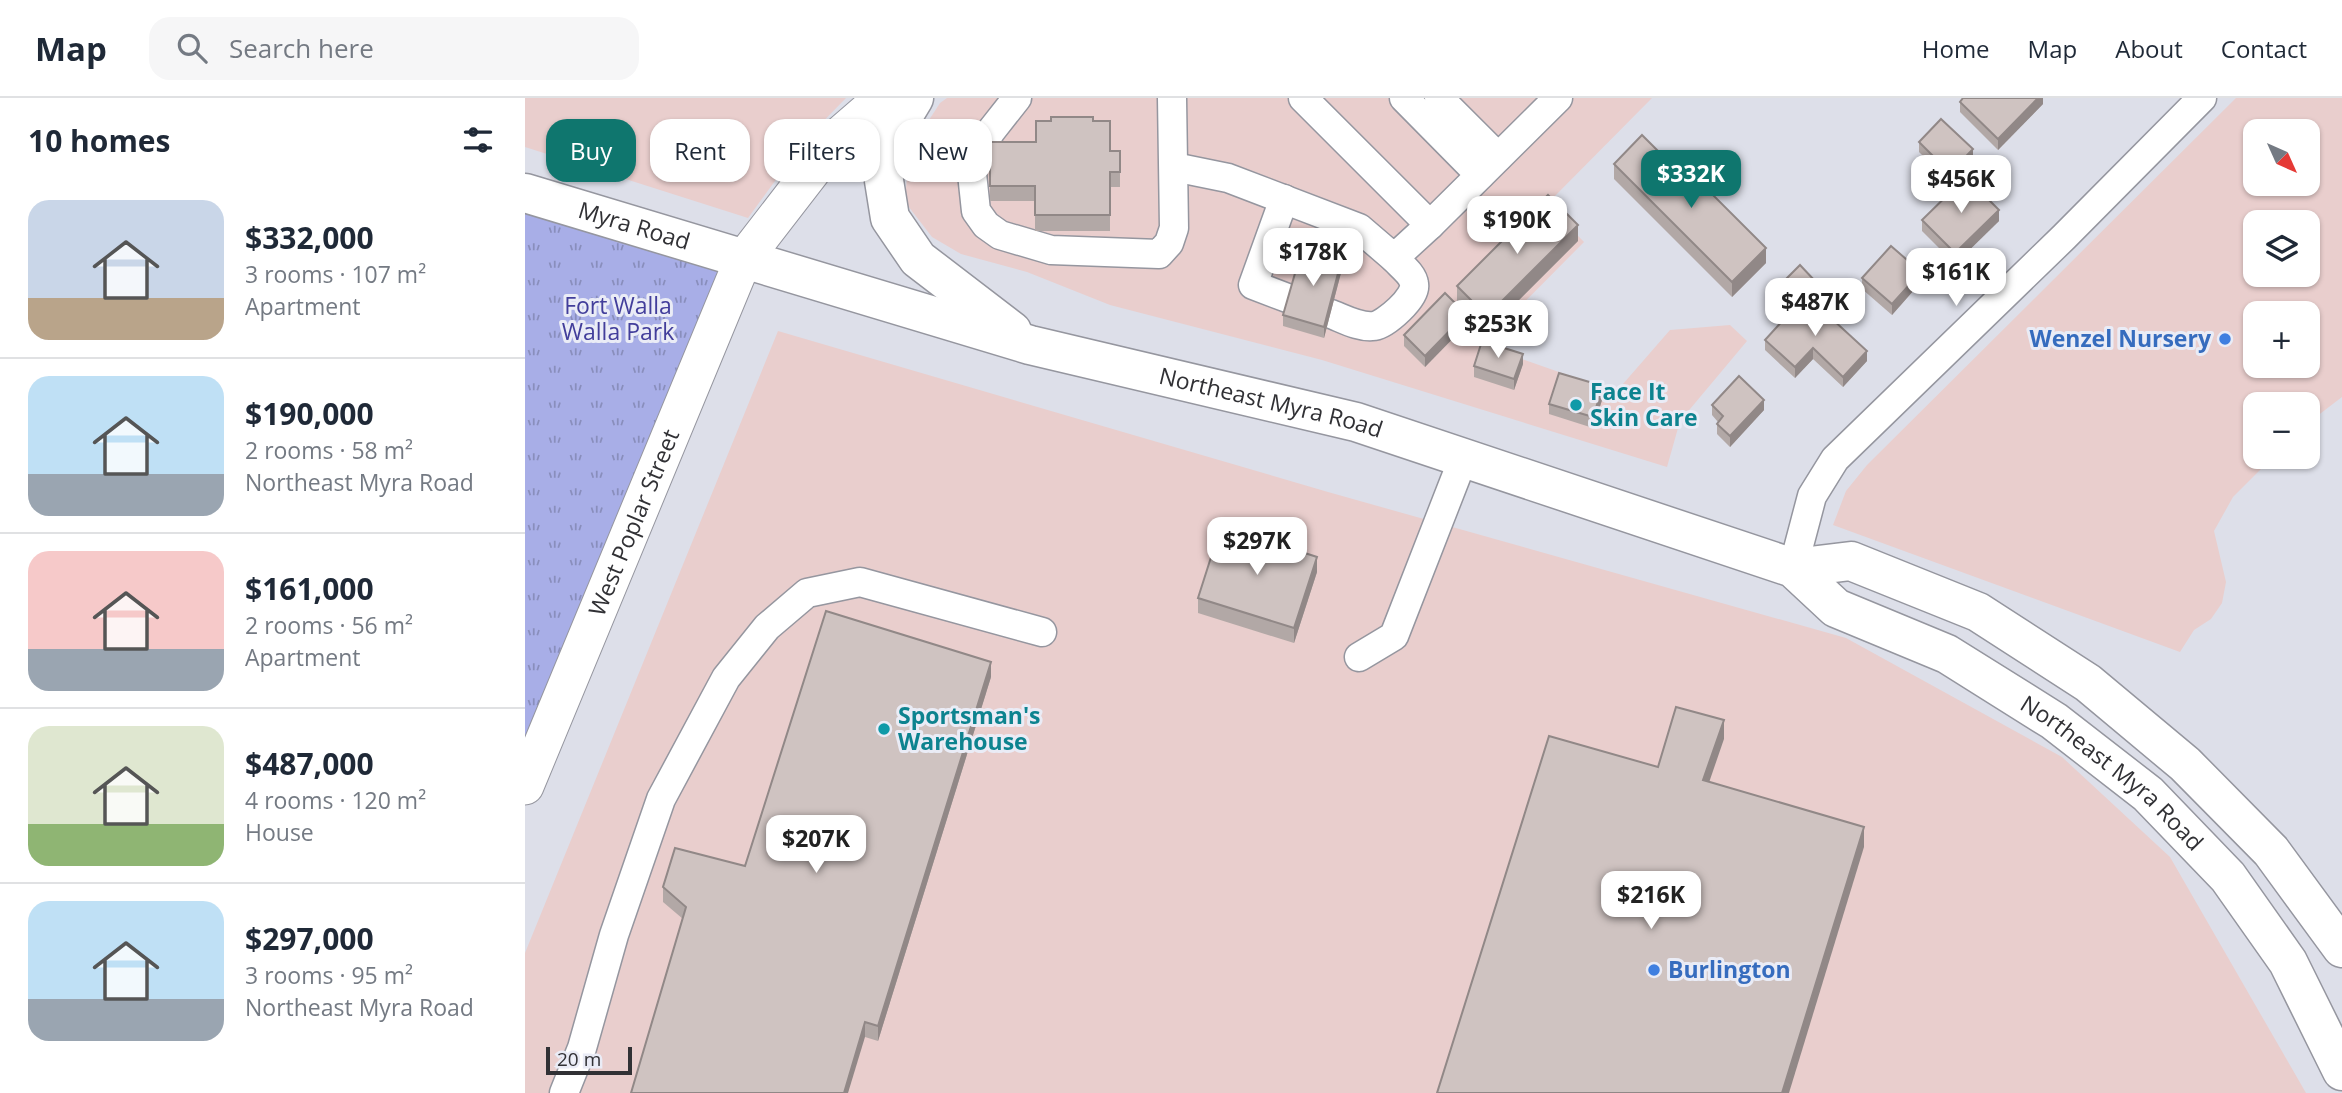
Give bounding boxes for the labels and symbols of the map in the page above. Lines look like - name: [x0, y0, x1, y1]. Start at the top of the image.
- north arrow: [2243, 119, 2321, 196]
- pin: $332K: [1642, 150, 1740, 210]
- pin: $456K: [1912, 156, 2010, 215]
- street label: Myra Road: [575, 193, 694, 257]
- pin: $190K: [1468, 197, 1566, 256]
- pin: $178K: [1264, 228, 1362, 288]
- pin: $161K: [1907, 248, 2005, 308]
- pin: $487K: [1766, 278, 1864, 338]
- park label: Fort Walla Walla Park: [562, 289, 674, 347]
- pin: $253K: [1449, 300, 1547, 360]
- place label: Wenzel Nursery: [2029, 322, 2212, 354]
- marker: Wenzel Nursery: [2217, 331, 2233, 347]
- street label: Northeast Myra Road: [1156, 359, 1387, 445]
- place label: Face It Skin Care: [1590, 375, 1698, 433]
- marker: Face It Skin Care: [1568, 397, 1584, 413]
- street label: West Poplar Street: [580, 424, 686, 621]
- pin: $297K: [1208, 518, 1306, 577]
- street label: Northeast Myra Road: [2015, 687, 2211, 857]
- place label: Sportsman's Warehouse: [898, 699, 1040, 757]
- marker: Sportsman's Warehouse: [876, 721, 892, 737]
- pin: $207K: [767, 816, 865, 875]
- pin: $216K: [1602, 872, 1700, 931]
- place label: Burlington: [1668, 953, 1791, 985]
- marker: Burlington: [1646, 962, 1662, 978]
- scale bar: [546, 1044, 632, 1076]

